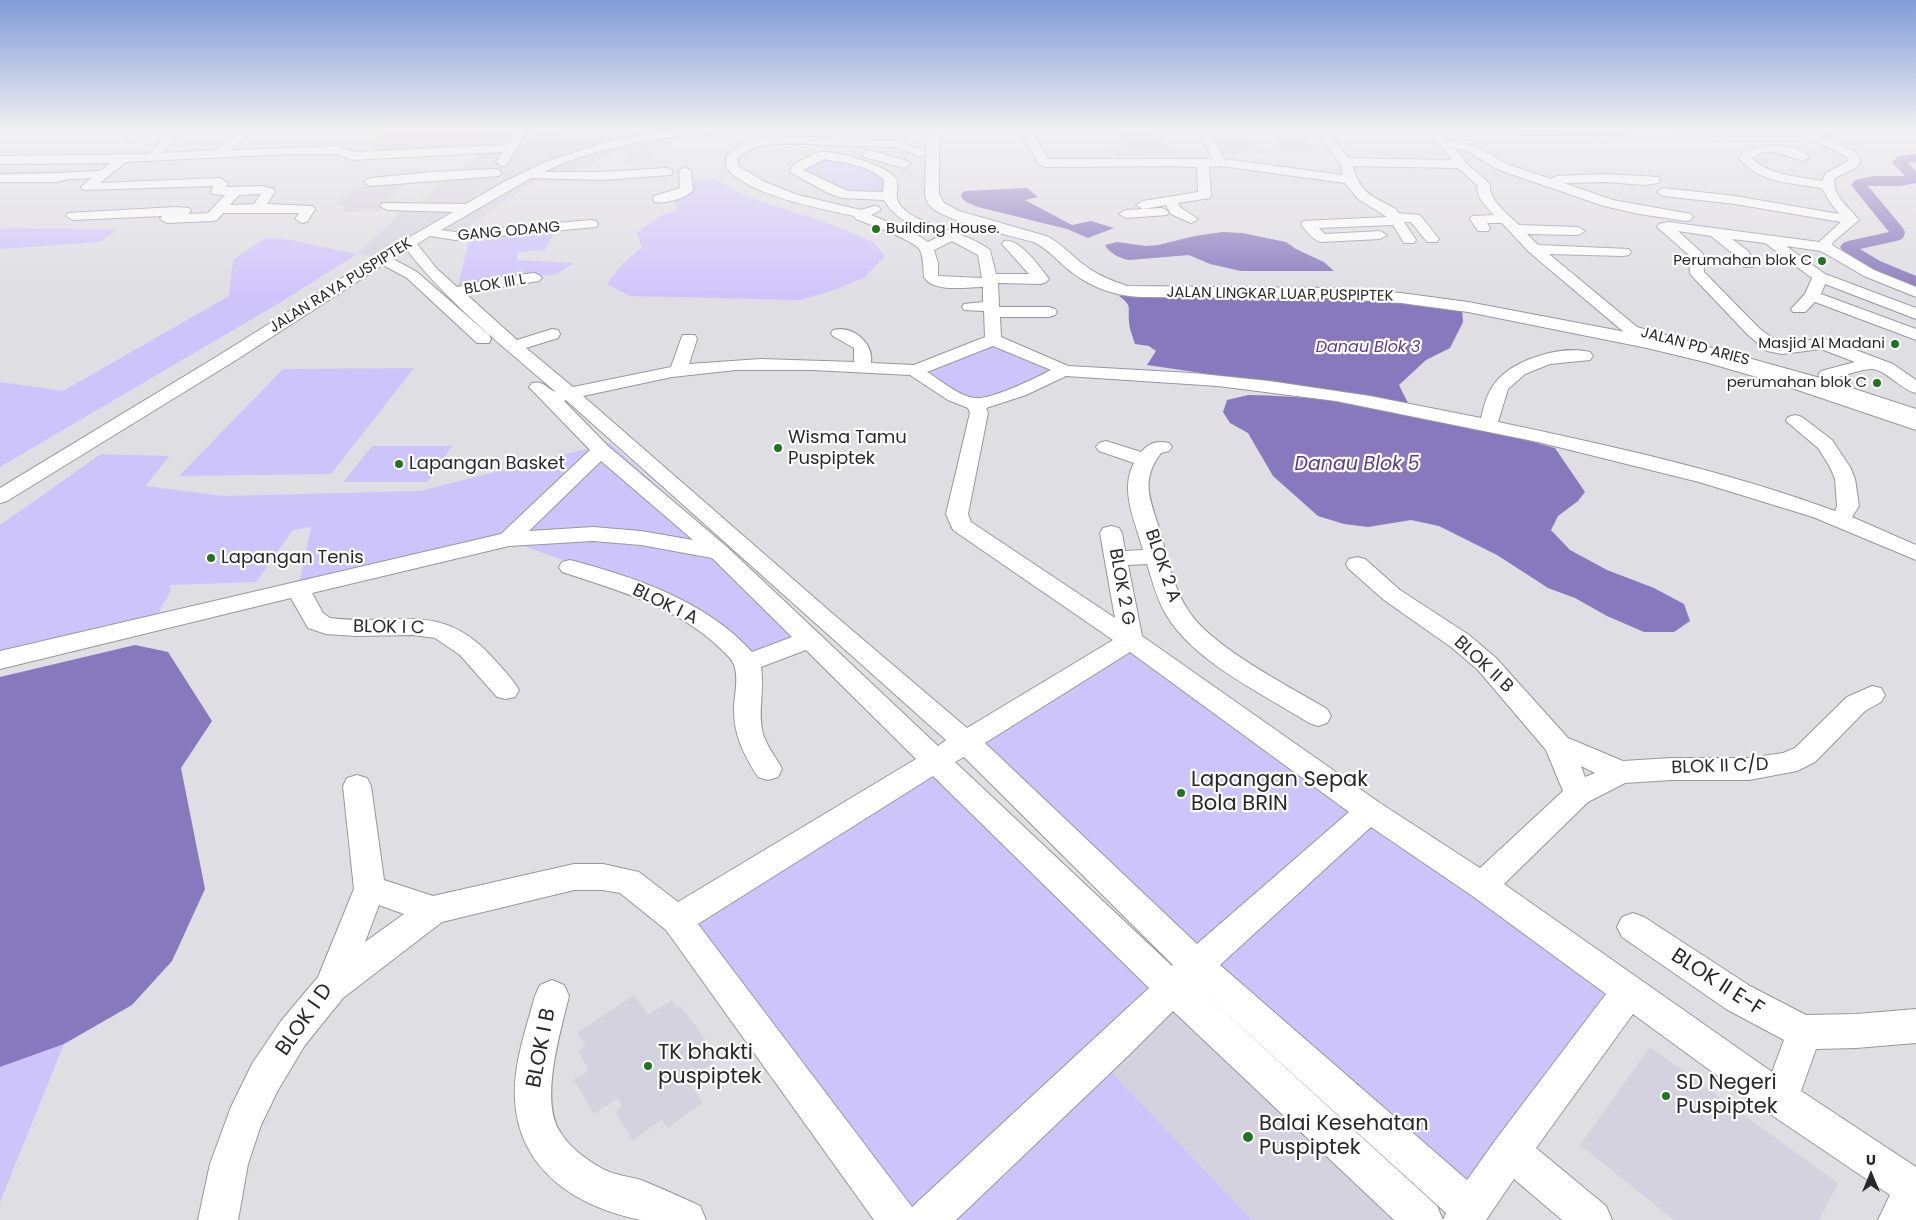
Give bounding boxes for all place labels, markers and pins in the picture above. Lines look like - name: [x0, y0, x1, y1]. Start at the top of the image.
- place label: Building House.: [886, 220, 1000, 238]
- marker: Building House.: [870, 223, 882, 235]
- place label: Perumahan blok C: [1673, 252, 1812, 270]
- marker: Perumahan blok C: [1816, 255, 1828, 267]
- place label: Masjid Al Madani: [1758, 335, 1885, 353]
- marker: Masjid Al Madani: [1889, 338, 1901, 350]
- place label: perumahan blok C: [1727, 374, 1867, 392]
- marker: perumahan blok C: [1871, 377, 1883, 389]
- place label: Wisma Tamu Puspiptek: [788, 427, 907, 469]
- marker: Wisma Tamu Puspiptek: [772, 442, 784, 454]
- place label: Lapangan Basket: [409, 453, 565, 475]
- marker: Lapangan Basket: [393, 458, 405, 470]
- place label: Lapangan Tenis: [221, 547, 364, 569]
- marker: Lapangan Tenis: [205, 552, 217, 564]
- place label: Lapangan Sepak Bola BRIN: [1191, 768, 1368, 818]
- marker: Lapangan Sepak Bola BRIN: [1175, 787, 1187, 799]
- place label: TK bhakti puspiptek: [658, 1041, 762, 1091]
- marker: TK bhakti puspiptek: [642, 1060, 654, 1072]
- place label: SD Negeri Puspiptek: [1676, 1071, 1778, 1121]
- marker: SD Negeri Puspiptek: [1660, 1090, 1672, 1102]
- place label: Balai Kesehatan Puspiptek: [1259, 1112, 1429, 1162]
- marker: Balai Kesehatan Puspiptek: [1241, 1130, 1255, 1144]

